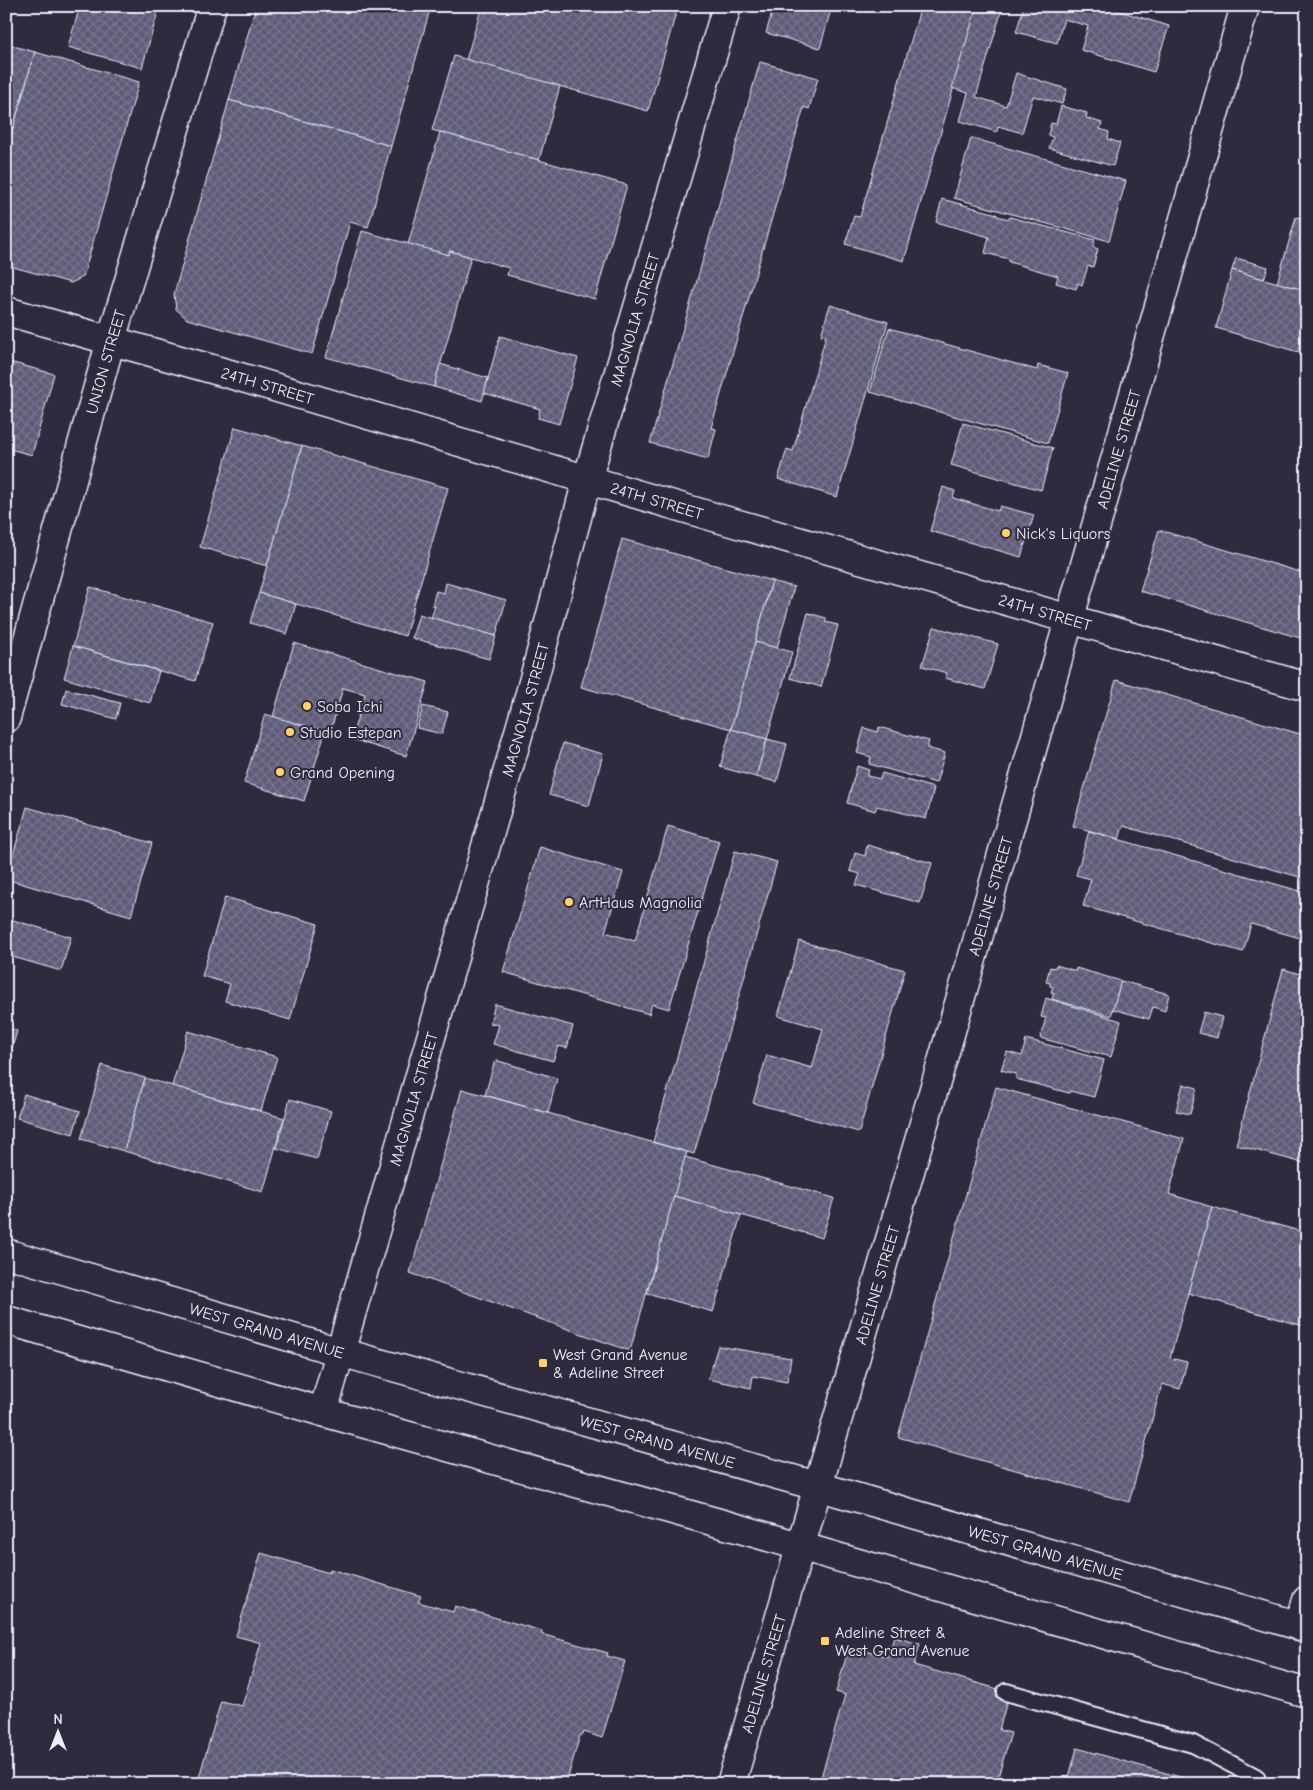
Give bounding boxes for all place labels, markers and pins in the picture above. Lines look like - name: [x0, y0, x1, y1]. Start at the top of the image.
- place label: Nick's Liquors: [1016, 525, 1111, 543]
- marker: Nick's Liquors: [1000, 527, 1012, 539]
- place label: Soba Ichi: [317, 698, 383, 716]
- marker: Soba Ichi: [301, 700, 313, 712]
- place label: Studio Estepan: [300, 724, 402, 742]
- marker: Studio Estepan: [284, 726, 296, 738]
- place label: Grand Opening: [290, 764, 395, 782]
- marker: Grand Opening: [274, 766, 286, 778]
- place label: ArtHaus Magnolia: [579, 894, 702, 912]
- marker: ArtHaus Magnolia: [563, 896, 575, 908]
- place label: West Grand Avenue & Adeline Street: [553, 1346, 688, 1382]
- marker: West Grand Avenue & Adeline Street: [537, 1357, 549, 1369]
- place label: Adeline Street & West Grand Avenue: [835, 1624, 970, 1660]
- marker: Adeline Street & West Grand Avenue: [819, 1635, 831, 1647]

